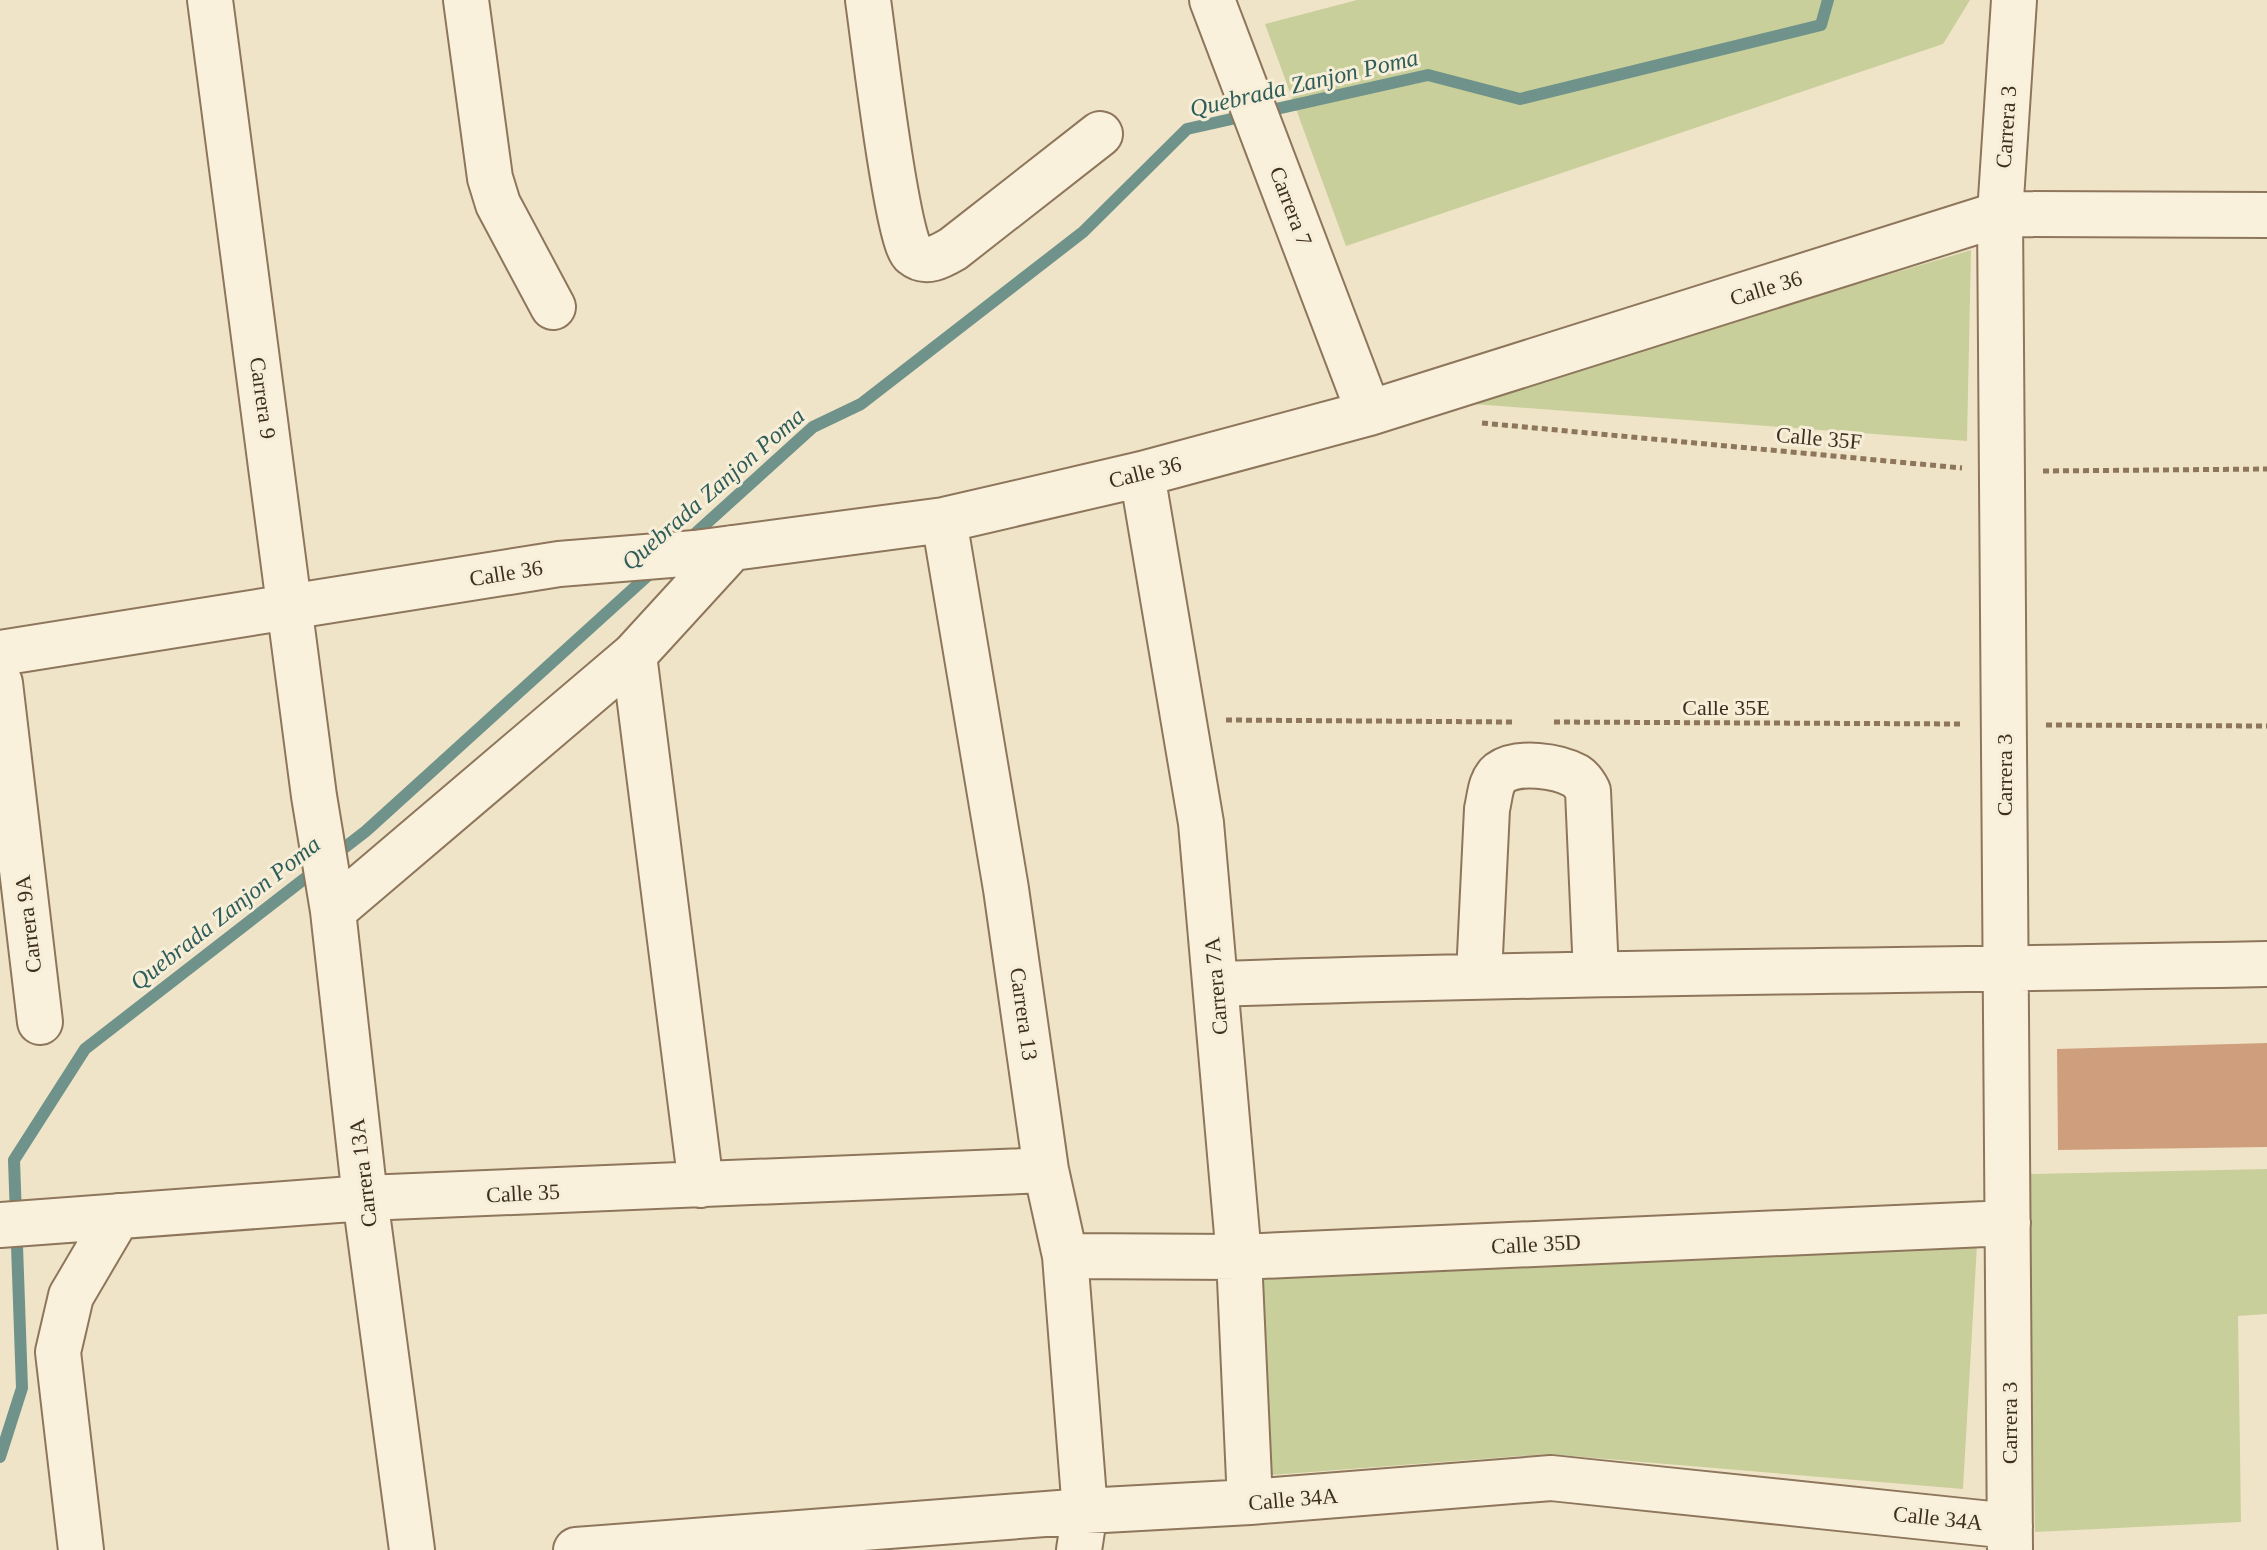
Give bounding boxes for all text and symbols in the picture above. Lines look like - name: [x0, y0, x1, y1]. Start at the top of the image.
- water label: Quebrada Zanjon Poma: [1187, 44, 1421, 122]
- street label: Carrera 3: [1991, 85, 2021, 169]
- street label: Carrera 7: [1265, 163, 1317, 249]
- street label: Calle 36: [1727, 265, 1805, 311]
- street label: Carrera 9: [245, 355, 281, 441]
- water label: Quebrada Zanjon Poma: [616, 403, 810, 575]
- street label: Calle 35F: [1775, 422, 1863, 454]
- street label: Calle 36: [1106, 451, 1184, 493]
- street label: Calle 36: [468, 555, 544, 591]
- street label: Calle 35E: [1682, 695, 1770, 720]
- street label: Carrera 3: [1992, 734, 2017, 816]
- water label: Quebrada Zanjon Poma: [125, 831, 325, 995]
- street label: Carrera 9A: [10, 874, 46, 974]
- street label: Carrera 7A: [1199, 936, 1233, 1036]
- street label: Carrera 13: [1005, 966, 1043, 1062]
- street label: Carrera 13A: [344, 1117, 382, 1229]
- street label: Calle 35: [485, 1179, 561, 1207]
- street label: Calle 35D: [1490, 1229, 1582, 1259]
- street label: Carrera 3: [1997, 1382, 2022, 1464]
- street label: Calle 34A: [1247, 1483, 1339, 1515]
- street label: Calle 34A: [1892, 1501, 1984, 1535]

